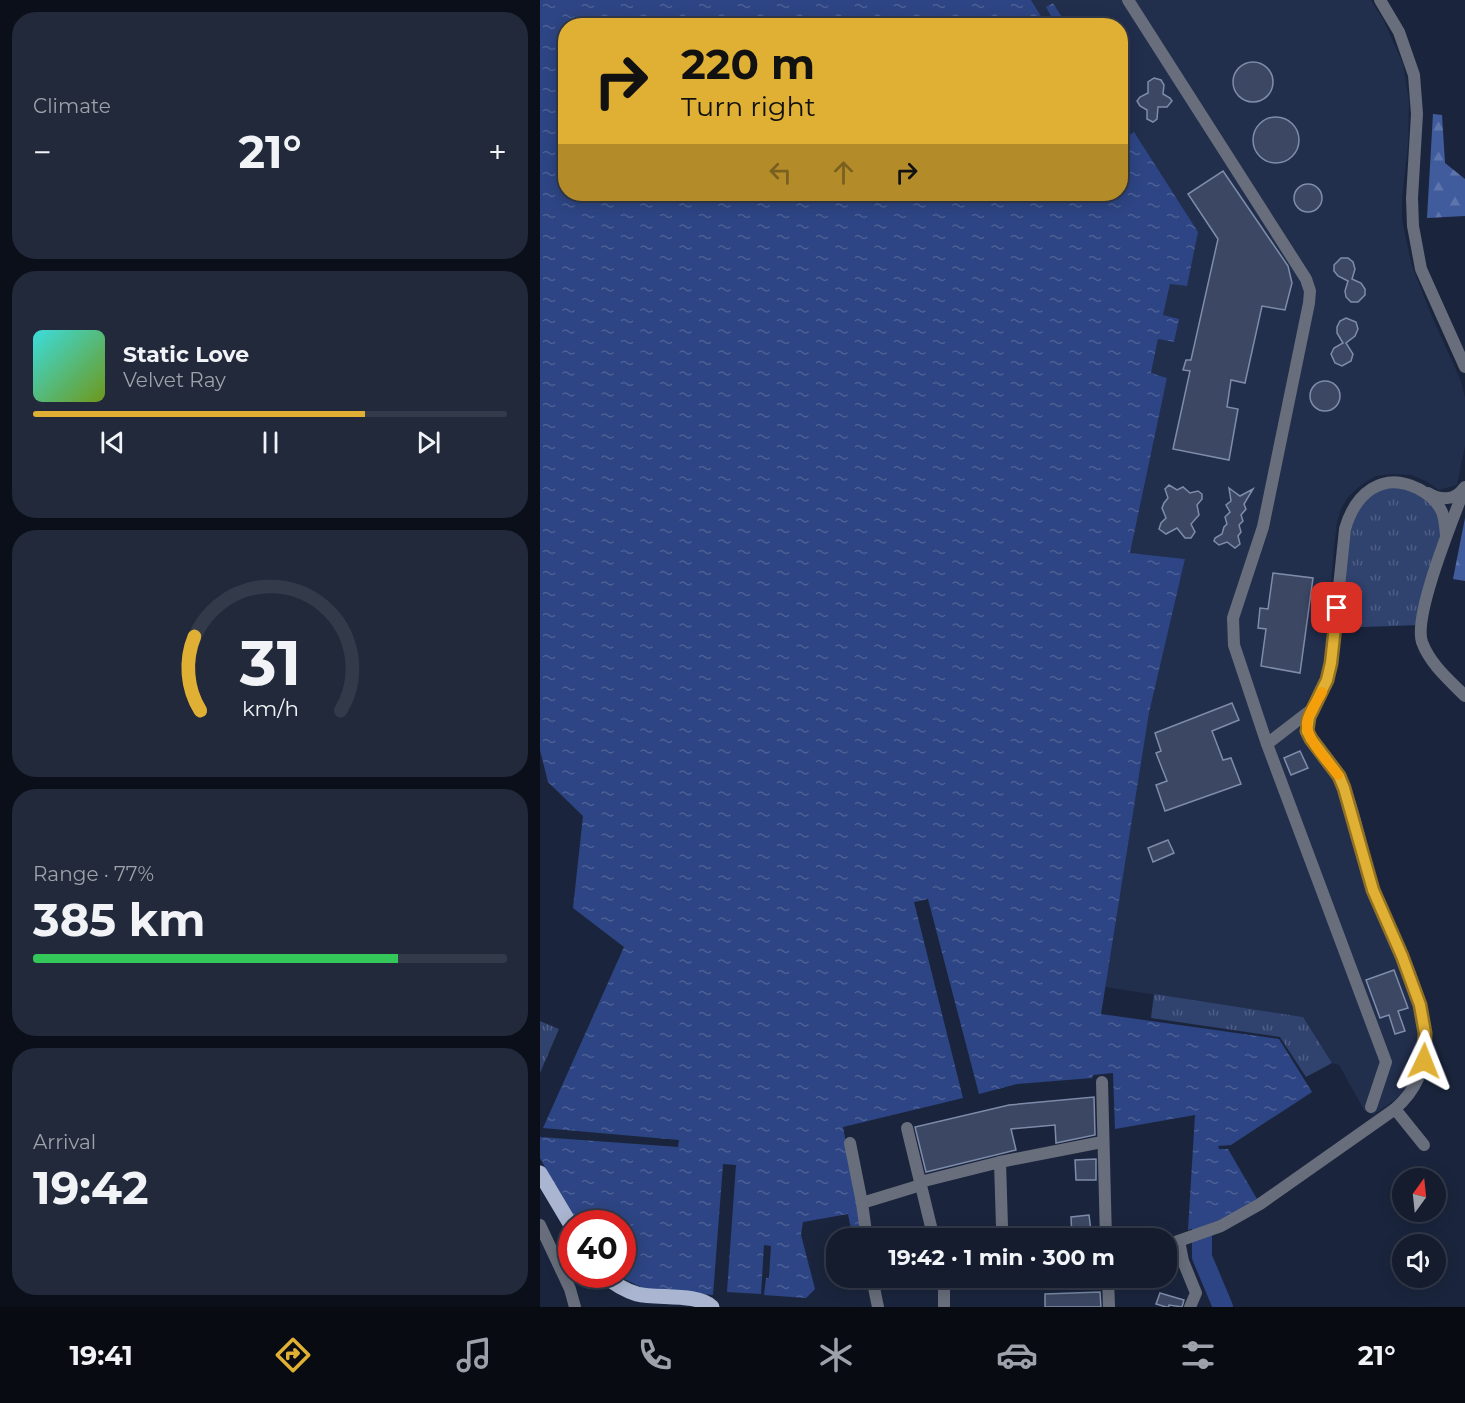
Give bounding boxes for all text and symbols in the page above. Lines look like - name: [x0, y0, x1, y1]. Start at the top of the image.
- text: 220 m: [681, 38, 815, 90]
- icon: right: [582, 42, 660, 120]
- text: Turn right: [681, 90, 816, 123]
- text: Climate: [33, 94, 111, 118]
- text: 21°: [238, 124, 302, 179]
- text: −: [33, 132, 52, 172]
- text: +: [488, 132, 507, 172]
- icon: left: [764, 156, 797, 189]
- icon: ahead: [827, 156, 860, 189]
- icon: right: [890, 156, 923, 189]
- text: Static Love: [123, 341, 249, 368]
- text: Velvet Ray: [123, 368, 226, 392]
- icon: previous: [96, 426, 129, 459]
- icon: pause: [254, 426, 287, 459]
- icon: next: [412, 426, 445, 459]
- pin: [1311, 582, 1362, 633]
- icon: arrive: [1320, 591, 1353, 624]
- text: 31: [238, 625, 301, 701]
- text: km/h: [241, 695, 299, 721]
- text: Range · 77%: [33, 862, 154, 886]
- text: 385 km: [33, 892, 205, 947]
- position arrow: [1392, 1029, 1456, 1093]
- text: Arrival: [33, 1130, 96, 1154]
- text: 19:42: [33, 1160, 149, 1215]
- north arrow: [1392, 1168, 1446, 1222]
- map controls: [1392, 1168, 1446, 1288]
- speed limit sign: 40: [558, 1210, 636, 1288]
- button: sound: [1392, 1234, 1446, 1288]
- text: 19:42 · 1 min · 300 m: [888, 1244, 1115, 1271]
- icon: directions: [272, 1334, 314, 1376]
- icon: music: [453, 1334, 495, 1376]
- icon: phone: [634, 1334, 676, 1376]
- icon: climate: [815, 1334, 857, 1376]
- icon: car: [996, 1334, 1038, 1376]
- icon: filters: [1177, 1334, 1219, 1376]
- text: 19:41: [69, 1339, 133, 1372]
- text: 21°: [1358, 1339, 1395, 1372]

